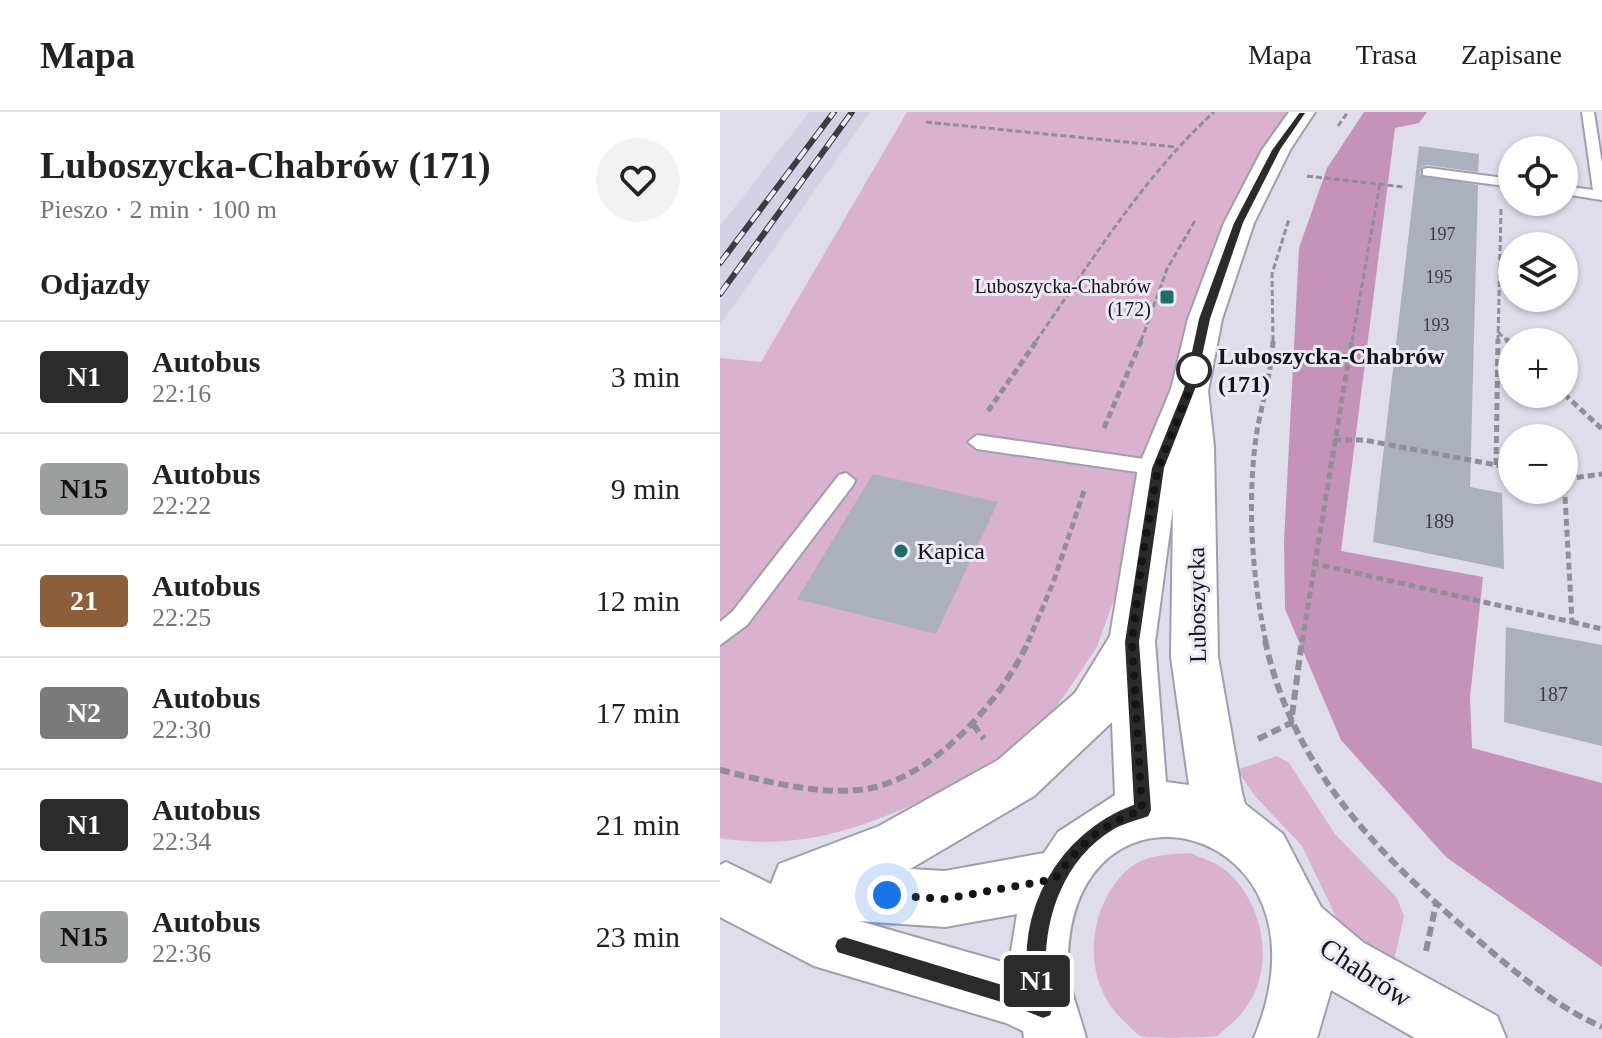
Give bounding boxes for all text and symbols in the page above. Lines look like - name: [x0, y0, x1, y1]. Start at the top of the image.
- text: Mapa: [40, 34, 135, 76]
- text: Mapa: [1248, 39, 1312, 70]
- text: Trasa: [1356, 39, 1417, 70]
- text: Zapisane: [1461, 39, 1562, 70]
- map controls: [1498, 136, 1578, 504]
- button: locate: [1498, 136, 1578, 216]
- button: heart: [596, 138, 680, 222]
- text: Luboszycka-Chabrów (171): [40, 144, 491, 186]
- text: Pieszo · 2 min · 100 m: [40, 195, 277, 224]
- house number: 197: [1429, 224, 1456, 244]
- button: layers: [1498, 232, 1578, 312]
- text: Odjazdy: [40, 267, 150, 300]
- house number: 195: [1426, 267, 1453, 287]
- place label: Luboszycka-Chabrów (172): [974, 275, 1152, 321]
- marker: Luboszycka-Chabrów (172): [1158, 288, 1176, 306]
- house number: 193: [1423, 315, 1450, 335]
- button: +: [1498, 328, 1578, 408]
- place label: Luboszycka-Chabrów (171): [1218, 343, 1445, 397]
- text: Autobus: [152, 345, 260, 378]
- marker: Luboszycka-Chabrów (171): [1177, 353, 1211, 387]
- text: 3 min: [611, 360, 680, 393]
- text: N1: [67, 361, 101, 392]
- text: 22:16: [152, 379, 211, 408]
- button: −: [1498, 424, 1578, 504]
- text: Autobus: [152, 457, 260, 490]
- text: 9 min: [611, 472, 680, 505]
- text: N15: [60, 473, 108, 504]
- text: 22:22: [152, 491, 211, 520]
- house number: 189: [1424, 510, 1454, 532]
- place label: Kapica: [917, 538, 985, 564]
- marker: Kapica: [892, 542, 910, 560]
- street label: Luboszycka: [1183, 546, 1211, 663]
- text: Autobus: [152, 569, 260, 602]
- text: 12 min: [596, 584, 680, 617]
- text: 21: [70, 585, 98, 616]
- text: 22:25: [152, 603, 211, 632]
- text: Autobus: [152, 681, 260, 714]
- house number: 187: [1538, 683, 1568, 705]
- text: 17 min: [596, 696, 680, 729]
- text: N2: [67, 697, 101, 728]
- text: 22:30: [152, 715, 211, 744]
- text: Autobus: [152, 793, 260, 826]
- text: 21 min: [596, 808, 680, 841]
- text: N1: [67, 809, 101, 840]
- text: 22:34: [152, 827, 211, 856]
- your location: [867, 875, 907, 915]
- text: Autobus: [152, 905, 260, 938]
- text: 23 min: [596, 920, 680, 953]
- text: N15: [60, 921, 108, 952]
- street label: Chabrów: [1314, 931, 1418, 1014]
- text: 22:36: [152, 939, 211, 968]
- line badge: N1: [1001, 955, 1073, 1007]
- text: N1: [1020, 965, 1054, 996]

